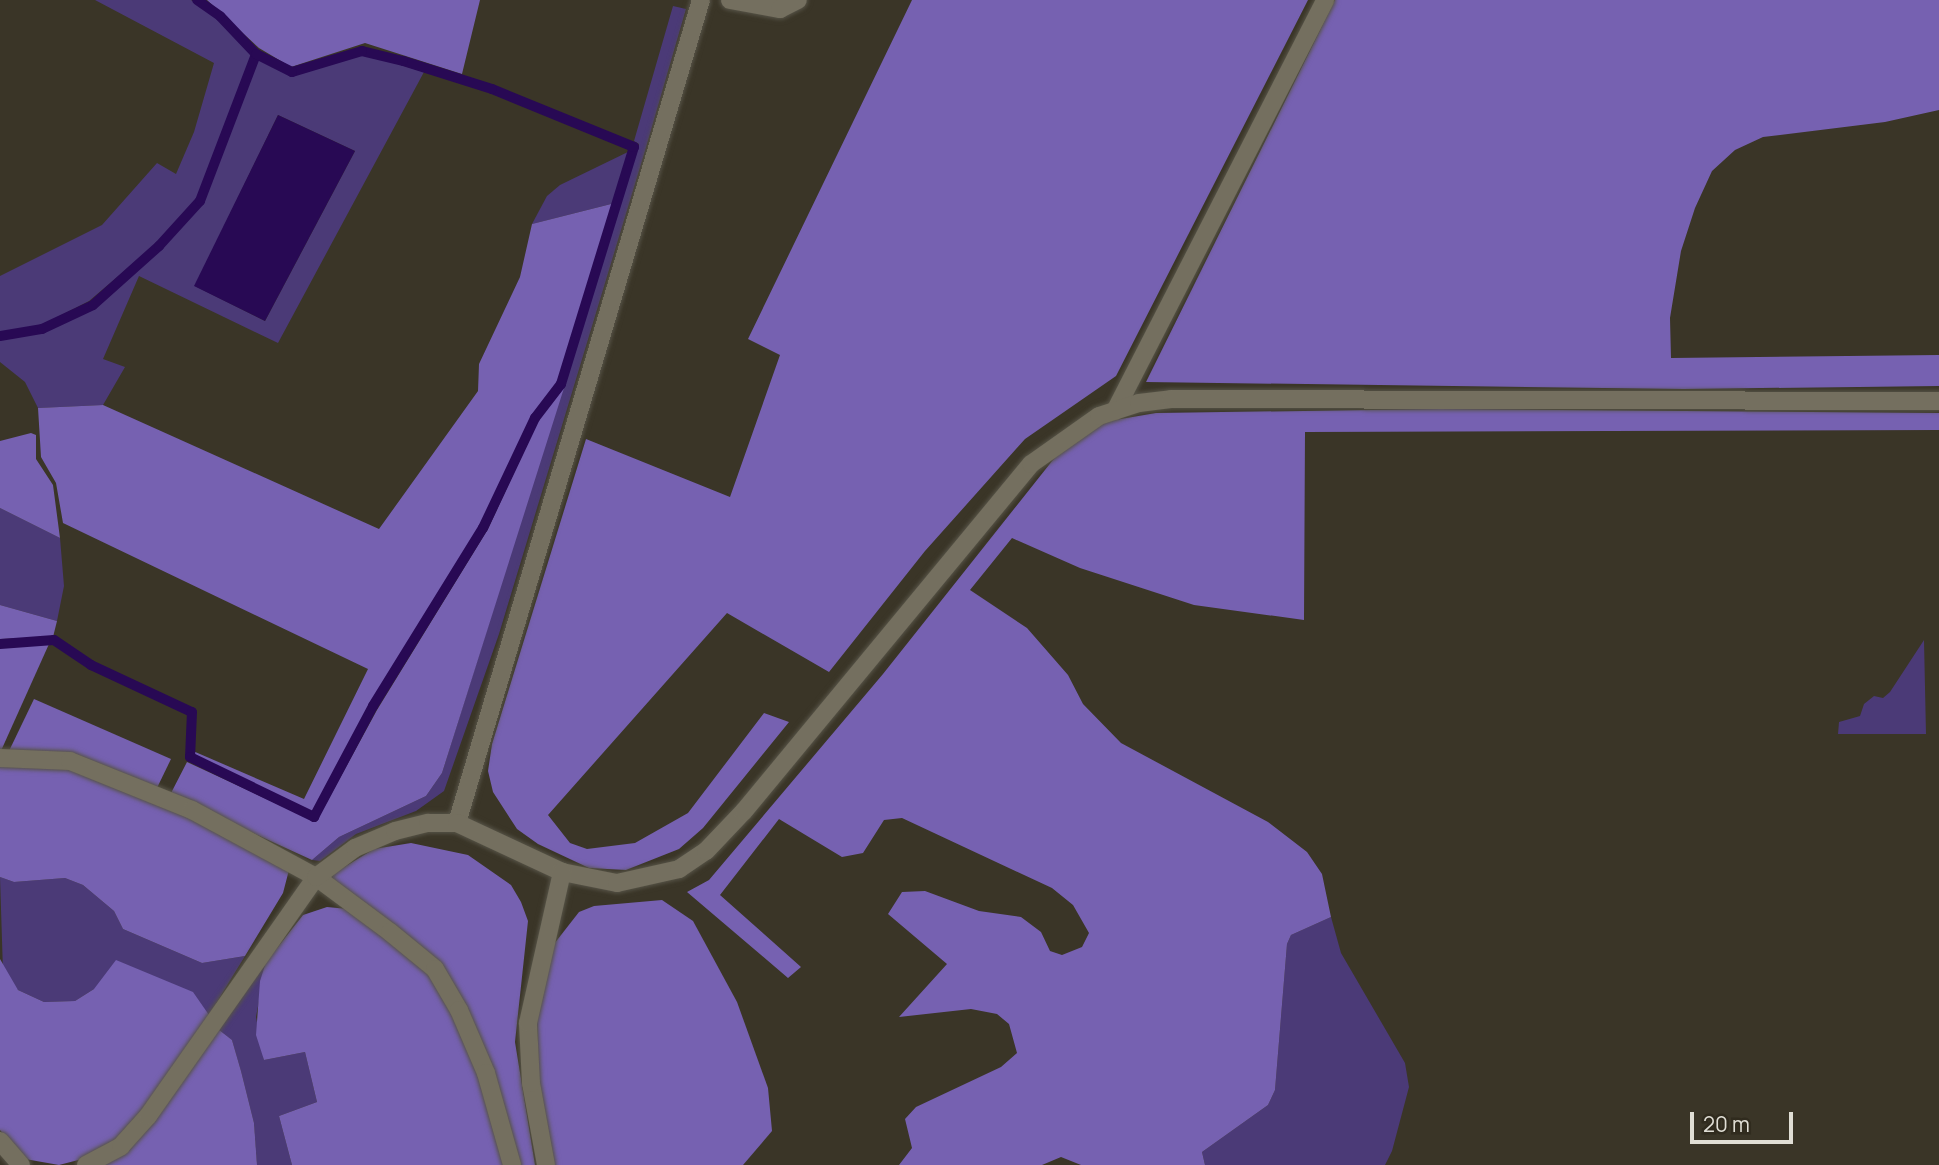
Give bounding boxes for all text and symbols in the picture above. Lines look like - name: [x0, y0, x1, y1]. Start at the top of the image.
- scale bar: [1694, 1098, 1797, 1142]
- text: 20 m: [1703, 1110, 1750, 1138]

